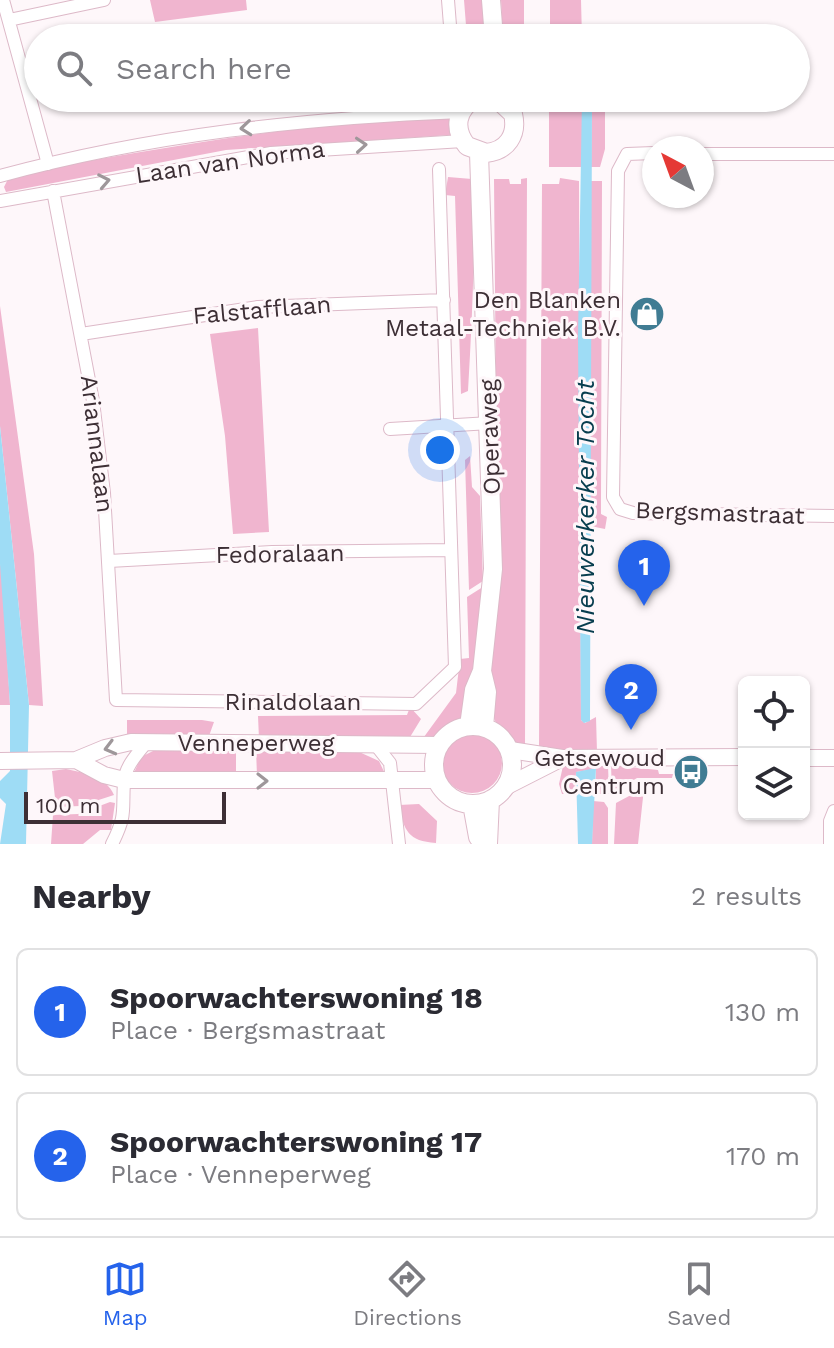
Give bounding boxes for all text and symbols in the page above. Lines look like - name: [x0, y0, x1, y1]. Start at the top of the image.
- search box: [24, 24, 810, 112]
- icon: search: [52, 46, 96, 90]
- text: Search here: [116, 51, 292, 86]
- one-way arrow: [239, 120, 252, 137]
- street label: Laan van Norma: [134, 135, 326, 189]
- north arrow: [642, 136, 714, 208]
- one-way arrow: [355, 137, 368, 154]
- one-way arrow: [96, 173, 110, 190]
- place label: Den Blanken Metaal-Techniek B.V.: [385, 286, 621, 342]
- street label: Falstafflaan: [192, 290, 332, 330]
- shop icon: Den Blanken Metaal-Techniek B.V.: [628, 295, 666, 333]
- street label: Ariannalaan: [75, 374, 119, 514]
- street label: Operaweg: [474, 378, 506, 495]
- water label: Nieuwerkerker Tocht: [570, 379, 600, 634]
- your location: [420, 430, 460, 470]
- street label: Bergsmastraat: [635, 496, 805, 530]
- street label: Fedoralaan: [215, 539, 345, 569]
- pin: 1: [618, 540, 670, 606]
- pin: 2: [605, 664, 657, 730]
- map controls: [738, 676, 810, 820]
- button: locate: [738, 676, 810, 748]
- street label: Rinaldolaan: [225, 688, 361, 716]
- street label: Venneperweg: [178, 729, 335, 757]
- one-way arrow: [104, 738, 118, 755]
- place label: Getsewoud Centrum: [534, 744, 665, 800]
- button: layers: [738, 748, 810, 820]
- bus stop icon: Getsewoud Centrum: [672, 753, 710, 791]
- one-way arrow: [256, 772, 269, 790]
- scale bar: [24, 788, 226, 824]
- text: 100 m: [36, 793, 100, 818]
- text: Nearby: [32, 876, 151, 916]
- text: 2 results: [691, 881, 802, 911]
- text: Spoorwachterswoning 18: [110, 980, 483, 1015]
- text: 1: [54, 997, 66, 1027]
- text: 130 m: [725, 997, 800, 1027]
- text: Place · Bergsmastraat: [110, 1015, 385, 1045]
- text: Spoorwachterswoning 17: [110, 1124, 482, 1159]
- text: 2: [52, 1141, 68, 1171]
- text: 170 m: [726, 1141, 800, 1171]
- text: Place · Venneperweg: [110, 1159, 371, 1189]
- tab: Map: [103, 1257, 148, 1330]
- tab: Directions: [353, 1257, 462, 1330]
- tab: Saved: [667, 1257, 731, 1330]

